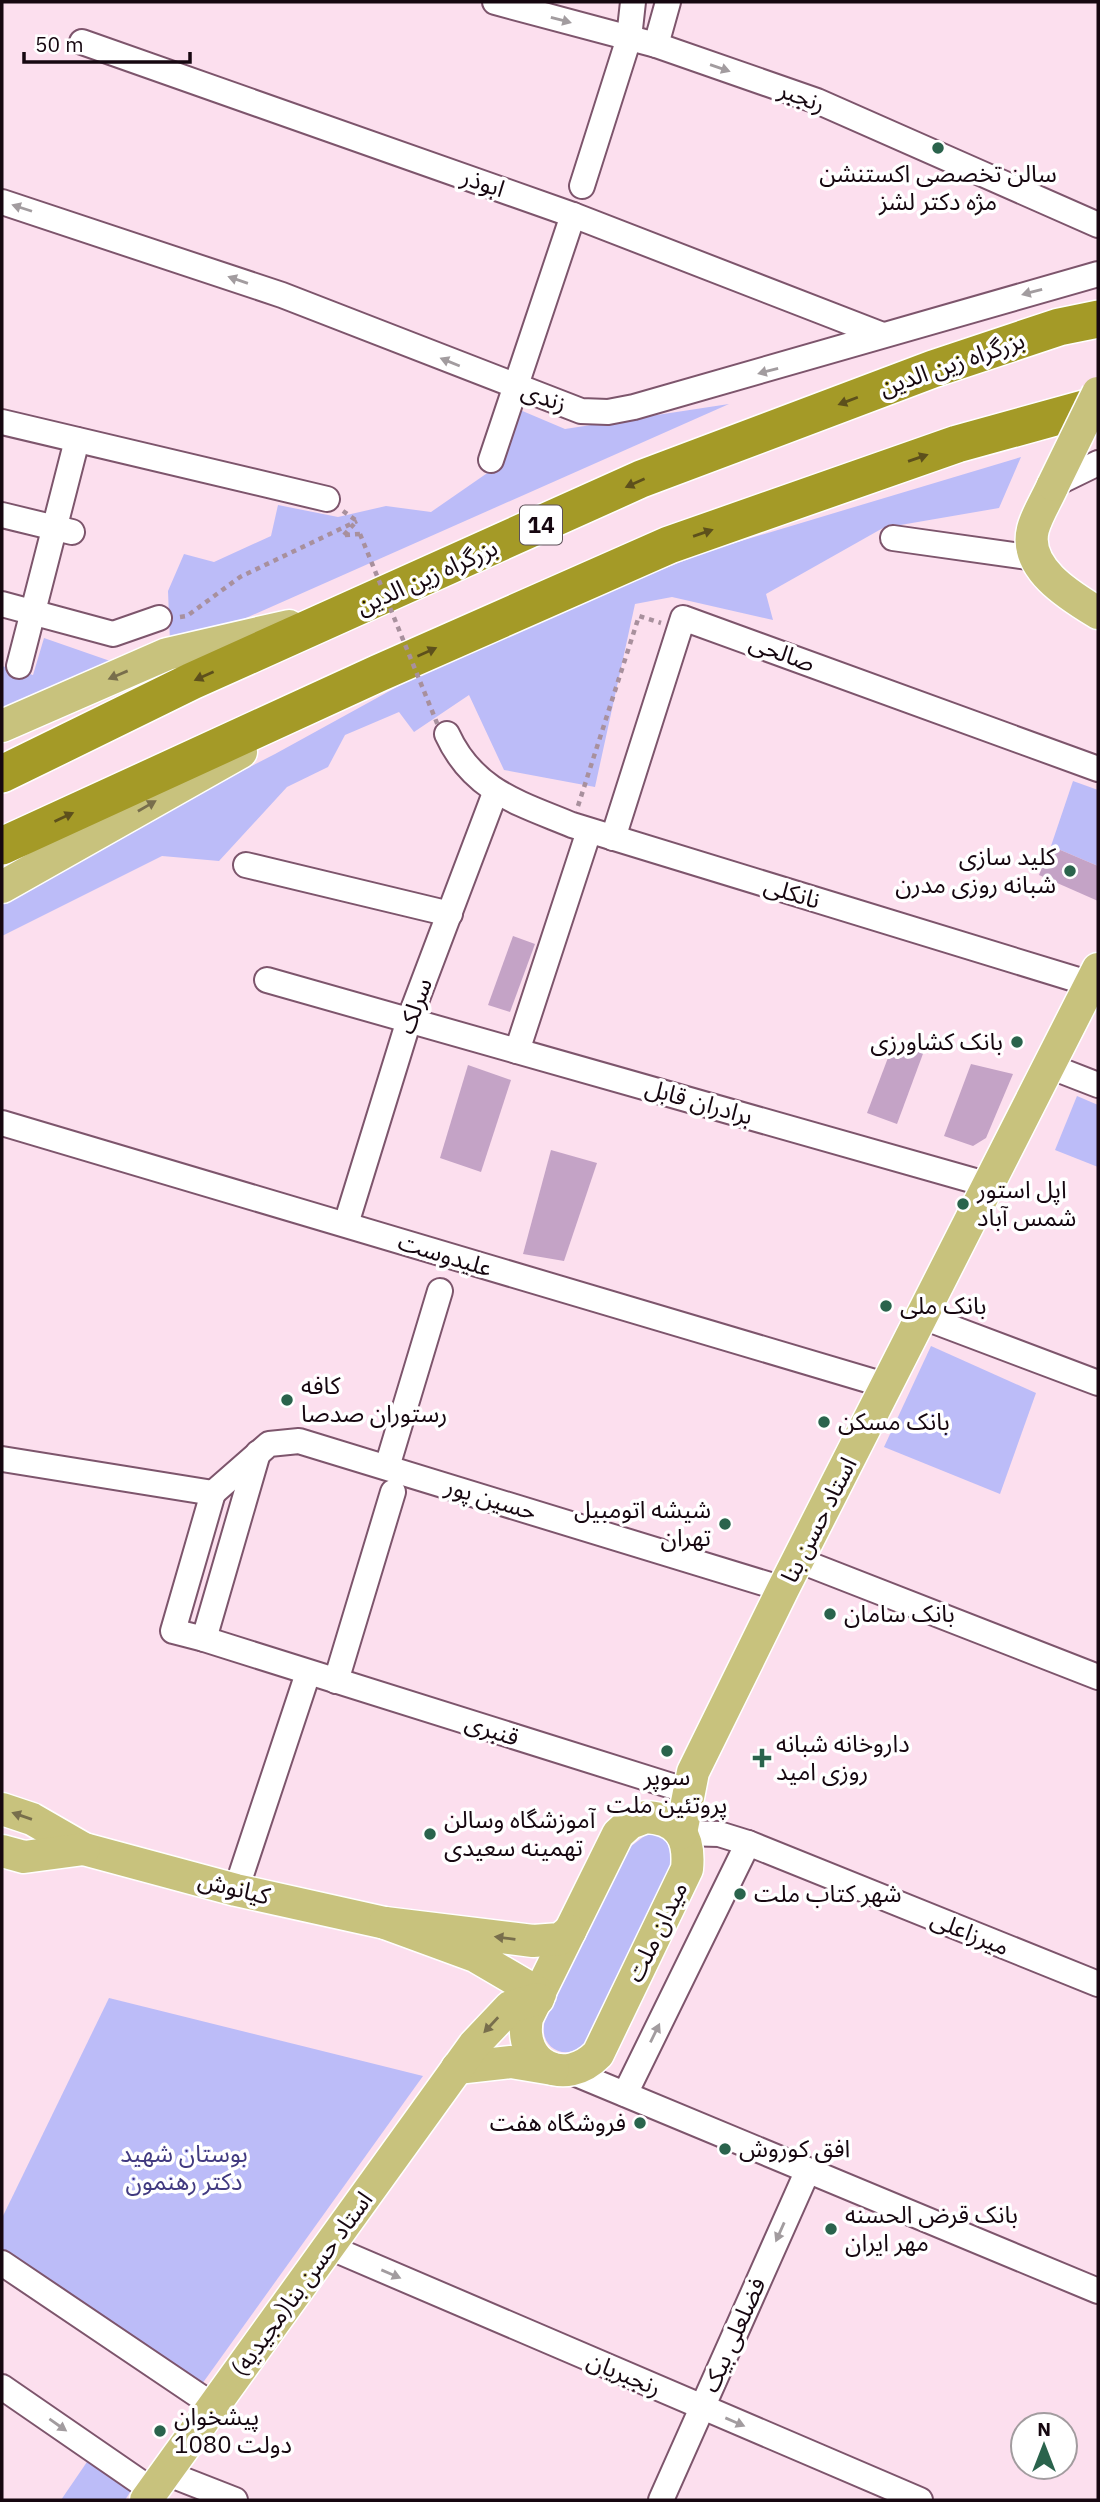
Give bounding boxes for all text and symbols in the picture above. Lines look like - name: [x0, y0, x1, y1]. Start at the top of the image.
- one-way arrow: [550, 15, 571, 25]
- scale bar: [24, 21, 191, 65]
- text: 50 m: [35, 30, 84, 58]
- one-way arrow: [710, 63, 731, 74]
- street label: رنجبر: [773, 72, 830, 120]
- marker: سالن تخصصی اکستنشن مژه دکتر لشز: [930, 140, 946, 156]
- place label: سالن تخصصی اکستنشن مژه دکتر لشز: [819, 157, 1057, 217]
- street label: ابوذر: [456, 159, 509, 204]
- one-way arrow: [12, 202, 33, 213]
- one-way arrow: [228, 274, 249, 284]
- one-way arrow: [1021, 287, 1043, 298]
- street label: بزرگراه زین الدین: [875, 323, 1029, 403]
- one-way arrow: [440, 356, 461, 367]
- one-way arrow: [756, 366, 778, 377]
- street label: زندی: [517, 373, 571, 419]
- one-way arrow: [837, 396, 858, 407]
- one-way arrow: [907, 452, 928, 463]
- one-way arrow: [624, 477, 645, 488]
- road number: 14: [520, 505, 562, 544]
- one-way arrow: [693, 527, 714, 538]
- street label: بزرگراه زین الدین: [351, 531, 502, 622]
- street label: صالحی: [745, 625, 820, 679]
- one-way arrow: [416, 646, 437, 657]
- one-way arrow: [108, 669, 128, 681]
- one-way arrow: [194, 670, 214, 682]
- one-way arrow: [137, 800, 157, 812]
- one-way arrow: [53, 811, 74, 822]
- place label: کلید سازی شبانه روزی مدرن: [895, 840, 1057, 900]
- marker: کلید سازی شبانه روزی مدرن: [1062, 863, 1078, 879]
- street label: نانکلی: [760, 868, 824, 916]
- street label: سرلک: [389, 973, 439, 1038]
- place label: بانک کشاورزی: [870, 1025, 1003, 1057]
- marker: بانک کشاورزی: [1009, 1034, 1025, 1050]
- street label: برادران قابل: [642, 1070, 757, 1132]
- place label: اپل استور شمس آباد: [976, 1173, 1076, 1233]
- marker: اپل استور شمس آباد: [955, 1196, 971, 1212]
- street label: علیدوست: [394, 1225, 496, 1283]
- place label: بانک ملی: [900, 1289, 986, 1321]
- marker: بانک ملی: [878, 1298, 894, 1314]
- place label: کافه رستوران صدصا: [301, 1369, 447, 1429]
- marker: کافه رستوران صدصا: [279, 1392, 295, 1408]
- place label: بانک مسکن: [838, 1405, 950, 1437]
- marker: بانک مسکن: [816, 1414, 832, 1430]
- street label: استاد حسن بنا: [773, 1451, 863, 1588]
- street label: حسین پور: [441, 1469, 541, 1527]
- place label: شیشه اتومبیل تهران: [574, 1493, 711, 1553]
- marker: شیشه اتومبیل تهران: [717, 1516, 733, 1532]
- place label: بانک سامان: [844, 1597, 955, 1629]
- marker: بانک سامان: [822, 1606, 838, 1622]
- street label: قنبری: [461, 1705, 523, 1753]
- place label: داروخانه شبانه روزی امید: [776, 1727, 910, 1787]
- marker: سوپر پروتئین ملت: [659, 1743, 675, 1759]
- marker: داروخانه شبانه روزی امید: [754, 1750, 770, 1766]
- place label: سوپر پروتئین ملت: [607, 1760, 727, 1820]
- place label: آموزشگاه وسالن تهمینه سعیدی: [444, 1803, 596, 1863]
- one-way arrow: [11, 1810, 32, 1821]
- marker: آموزشگاه وسالن تهمینه سعیدی: [422, 1826, 438, 1842]
- street label: کیانوش: [195, 1863, 274, 1912]
- street label: میدان ملت: [618, 1876, 694, 1987]
- place label: شهر کتاب ملت: [754, 1877, 902, 1909]
- marker: شهر کتاب ملت: [732, 1886, 748, 1902]
- street label: میرزاعلی: [926, 1902, 1014, 1962]
- one-way arrow: [494, 1932, 516, 1943]
- one-way arrow: [483, 2016, 499, 2034]
- one-way arrow: [649, 2023, 660, 2043]
- place label: فروشگاه هفت: [490, 2106, 626, 2138]
- marker: فروشگاه هفت: [632, 2115, 648, 2131]
- place label: افق کوروش: [739, 2132, 850, 2164]
- park label: بوستان شهید دکتر رهنمون: [120, 2137, 248, 2197]
- marker: افق کوروش: [717, 2141, 733, 2157]
- street label: استاد حسن بنا(مجیدیه): [223, 2184, 379, 2382]
- place label: بانک قرض الحسنه مهر ایران: [845, 2198, 1018, 2258]
- marker: بانک قرض الحسنه مهر ایران: [823, 2221, 839, 2237]
- one-way arrow: [774, 2222, 785, 2243]
- one-way arrow: [381, 2269, 402, 2280]
- street label: فضلعلی بیک: [694, 2272, 773, 2397]
- street label: رنجبریان: [582, 2343, 666, 2403]
- place label: پیشخوان دولت 1080: [174, 2400, 292, 2460]
- north arrow: [1009, 2411, 1079, 2481]
- one-way arrow: [725, 2417, 746, 2428]
- text: N: [1037, 2417, 1051, 2441]
- one-way arrow: [49, 2418, 67, 2432]
- marker: پیشخوان دولت 1080: [152, 2423, 168, 2439]

